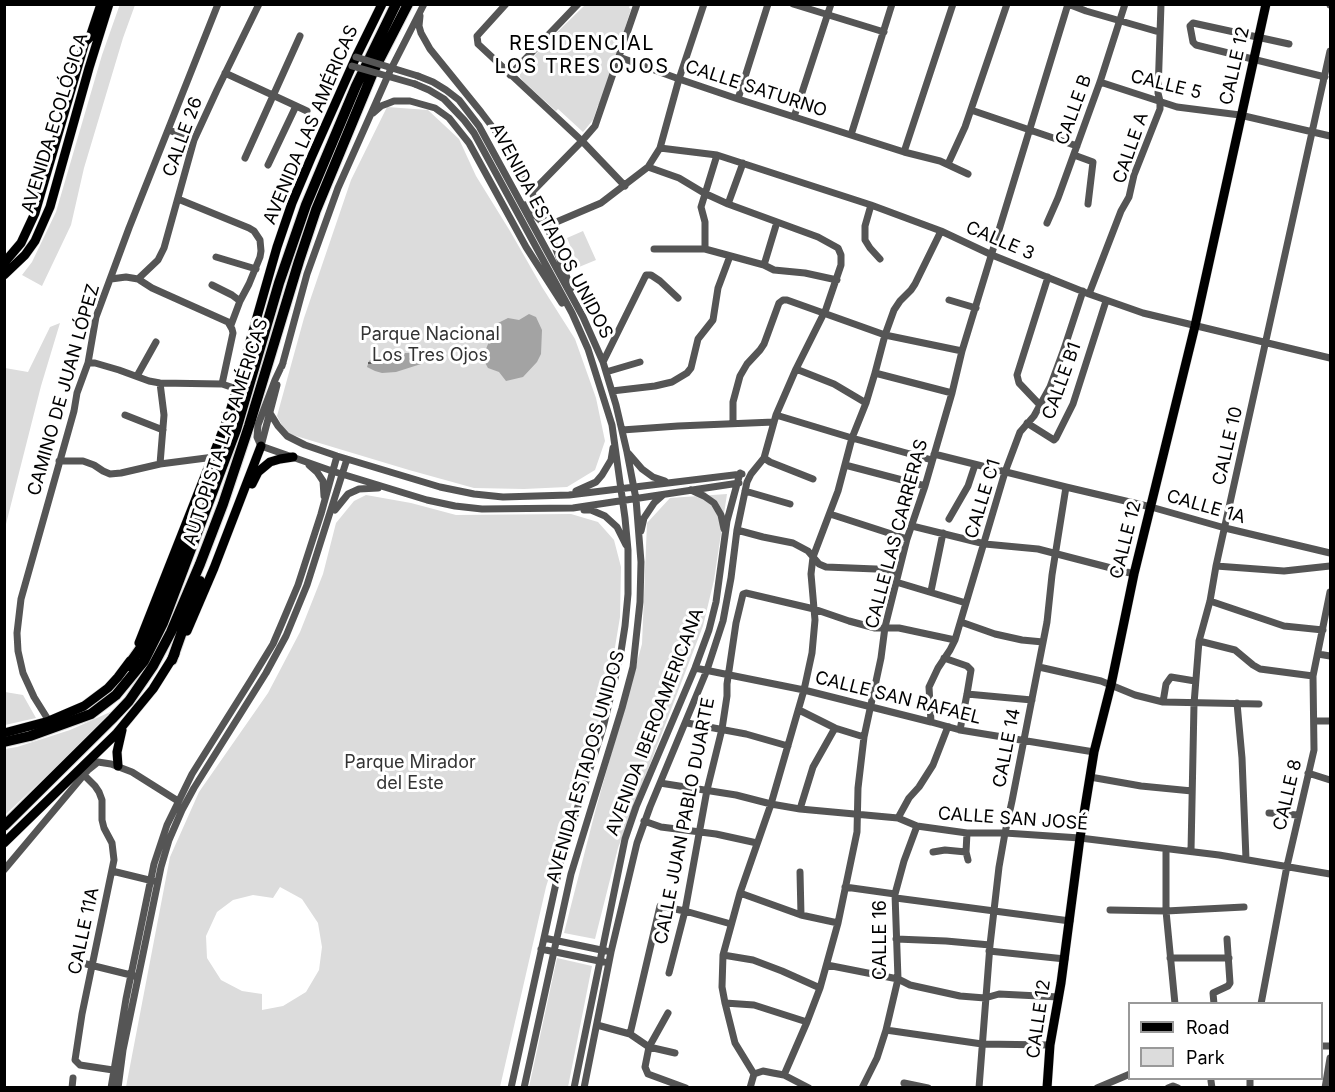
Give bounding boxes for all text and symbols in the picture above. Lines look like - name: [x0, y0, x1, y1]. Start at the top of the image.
- street label: AVENIDA LAS AMÉRICAS: [259, 22, 363, 228]
- street label: CALLE 12: [1216, 25, 1254, 107]
- street label: AVENIDA ECOLÓGICA: [17, 30, 93, 216]
- district label: RESIDENCIAL LOS TRES OJOS: [494, 32, 670, 79]
- street label: CALLE SATURNO: [682, 56, 830, 122]
- street label: CALLE 5: [1128, 66, 1204, 104]
- street label: CALLE B: [1051, 72, 1097, 148]
- street label: CALLE 26: [159, 94, 207, 180]
- street label: CALLE A: [1109, 110, 1153, 186]
- street label: AVENIDA ESTADOS UNIDOS: [485, 120, 617, 342]
- street label: CALLE 3: [962, 217, 1038, 265]
- street label: CAMINO DE JUAN LÓPEZ: [23, 282, 105, 498]
- street label: AUTOPISTA LAS AMÉRICAS: [179, 316, 273, 548]
- park label: Parque Nacional Los Tres Ojos: [360, 324, 500, 366]
- street label: CALLE B1: [1038, 339, 1086, 423]
- street label: CALLE 10: [1208, 405, 1248, 487]
- street label: CALLE LAS CARRERAS: [861, 437, 933, 631]
- street label: CALLE C1: [961, 457, 1005, 541]
- street label: CALLE 1A: [1164, 485, 1248, 529]
- street label: CALLE 12: [1106, 499, 1146, 581]
- street label: AVENIDA IBEROAMERICANA: [602, 605, 708, 839]
- street label: AVENIDA ESTADOS UNIDOS: [542, 648, 630, 886]
- street label: CALLE SAN RAFAEL: [813, 667, 983, 729]
- street label: CALLE JUAN PABLO DUARTE: [650, 696, 720, 946]
- street label: CALLE 14: [989, 706, 1025, 790]
- park label: Parque Mirador del Este: [344, 752, 476, 795]
- street label: CALLE 8: [1269, 757, 1307, 833]
- street label: CALLE SAN JOSÉ: [937, 803, 1089, 835]
- street label: CALLE 11A: [64, 885, 104, 977]
- street label: CALLE 16: [870, 900, 892, 980]
- street label: CALLE 12: [1023, 978, 1055, 1060]
- legend: [1128, 1002, 1323, 1080]
- text: Road: [1186, 1017, 1229, 1038]
- text: Park: [1186, 1047, 1225, 1068]

